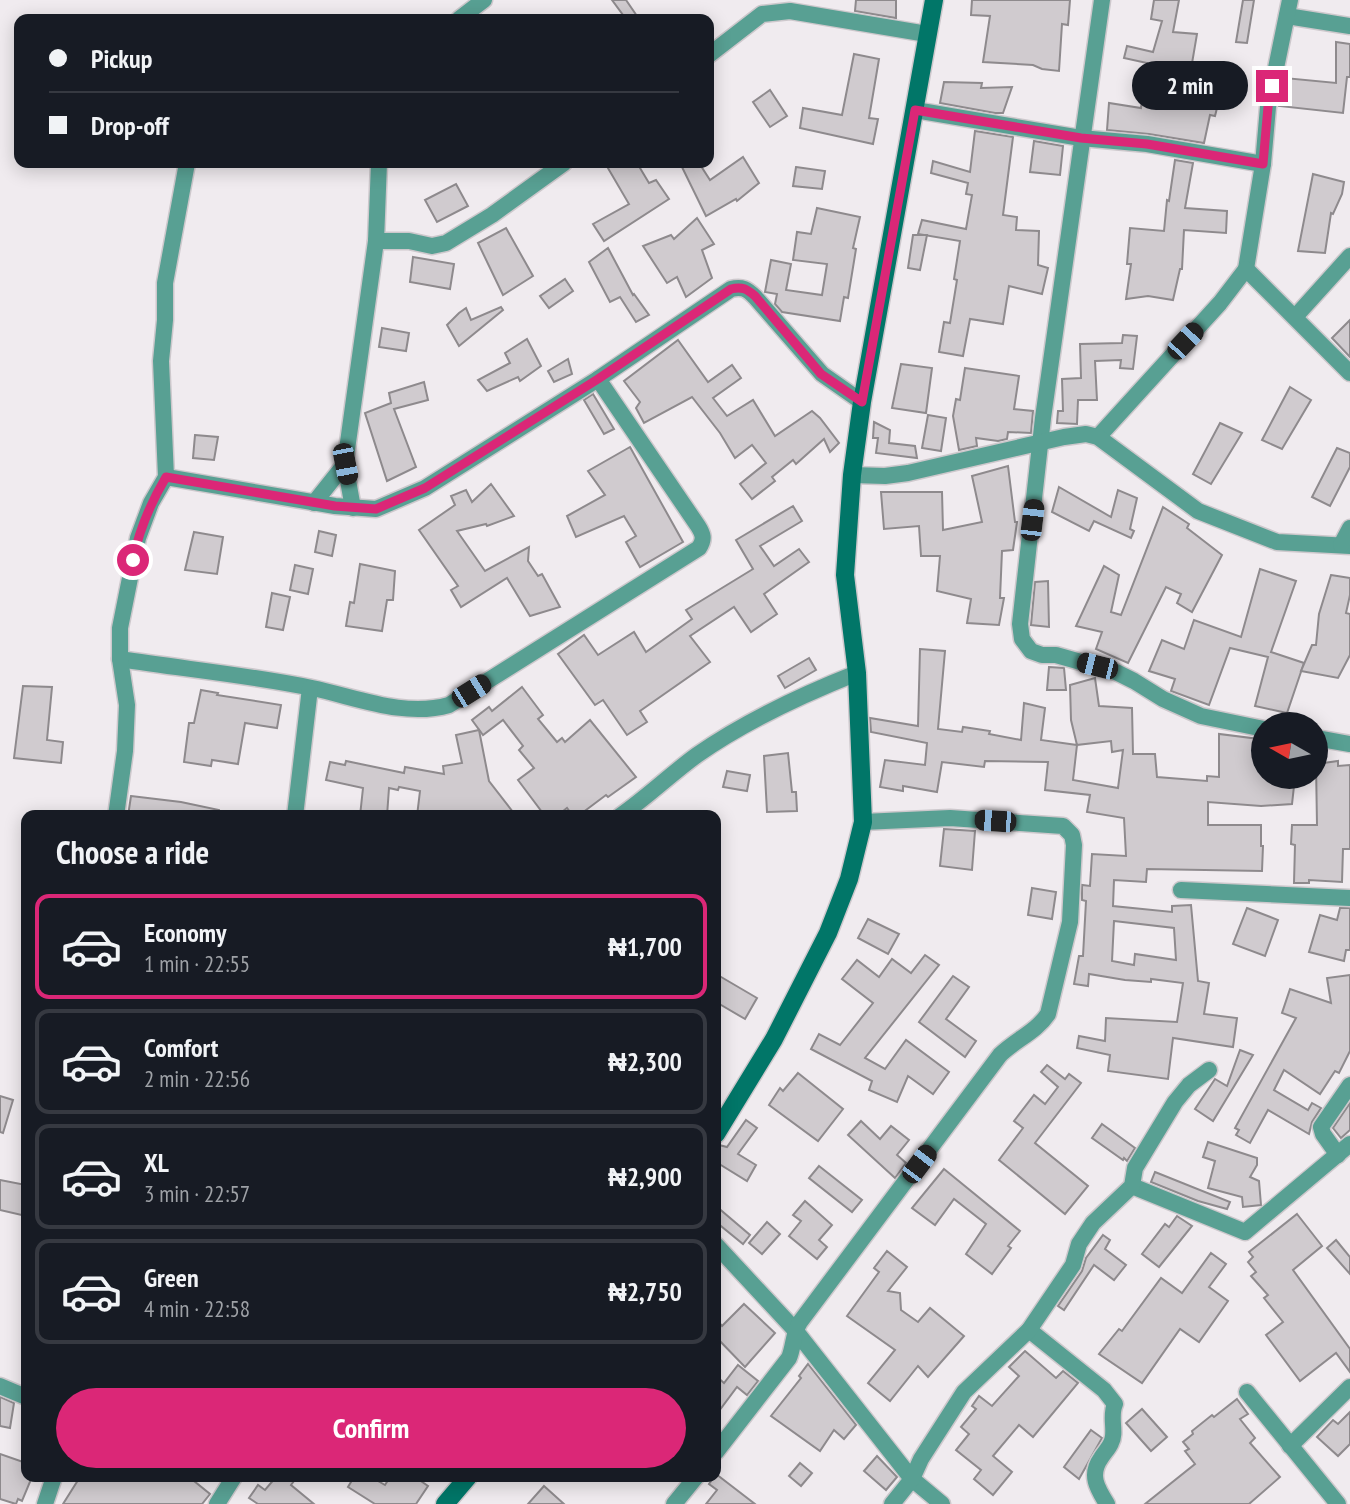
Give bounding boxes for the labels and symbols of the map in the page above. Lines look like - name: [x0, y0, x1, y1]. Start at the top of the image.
- callout: 2 min: [1132, 62, 1248, 110]
- route end: [1256, 70, 1288, 102]
- car: [1163, 318, 1208, 364]
- car: [331, 441, 360, 487]
- car: [1020, 498, 1045, 542]
- route start: [117, 544, 149, 576]
- car: [1075, 651, 1120, 681]
- car: [448, 671, 495, 711]
- north arrow: [1251, 712, 1328, 789]
- car: [974, 809, 1017, 833]
- car: [898, 1141, 941, 1187]

